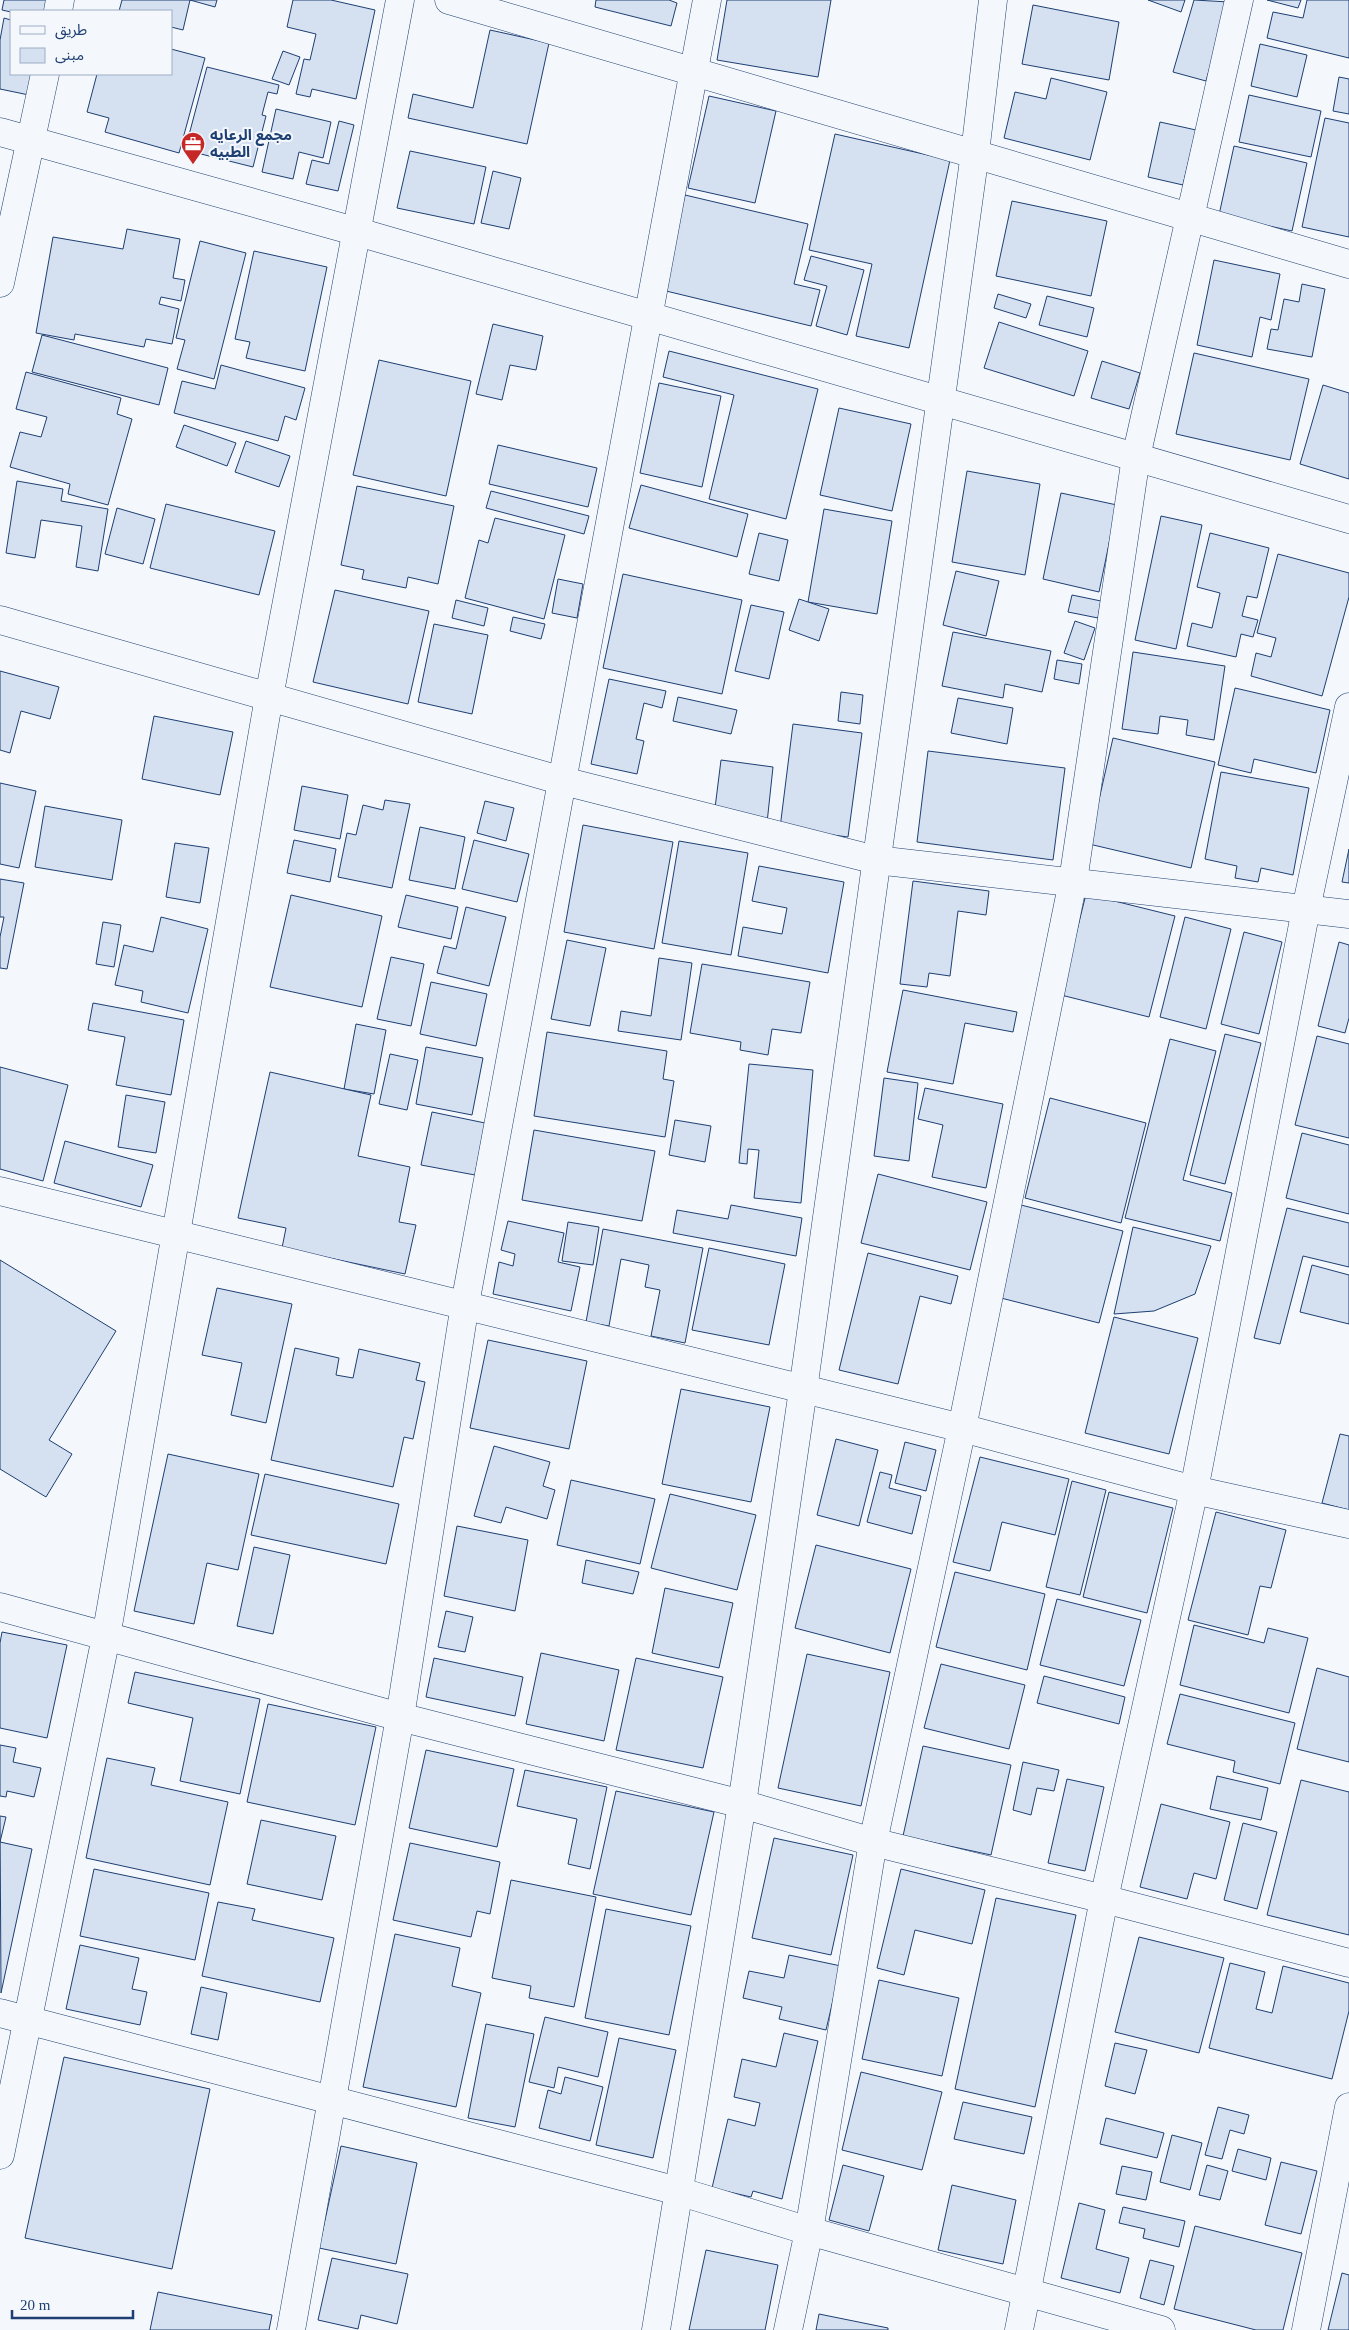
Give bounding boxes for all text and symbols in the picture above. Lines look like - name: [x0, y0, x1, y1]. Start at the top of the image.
- legend: [10, 10, 172, 75]
- text: طريق: [55, 22, 87, 40]
- text: مبنى: [55, 47, 84, 64]
- place label: مجمع الرعايه الطبيه: [210, 127, 292, 160]
- office icon: مجمع الرعايه الطبيه: [180, 131, 206, 165]
- scale bar: [12, 2288, 134, 2320]
- text: 20 m: [20, 2297, 51, 2313]

